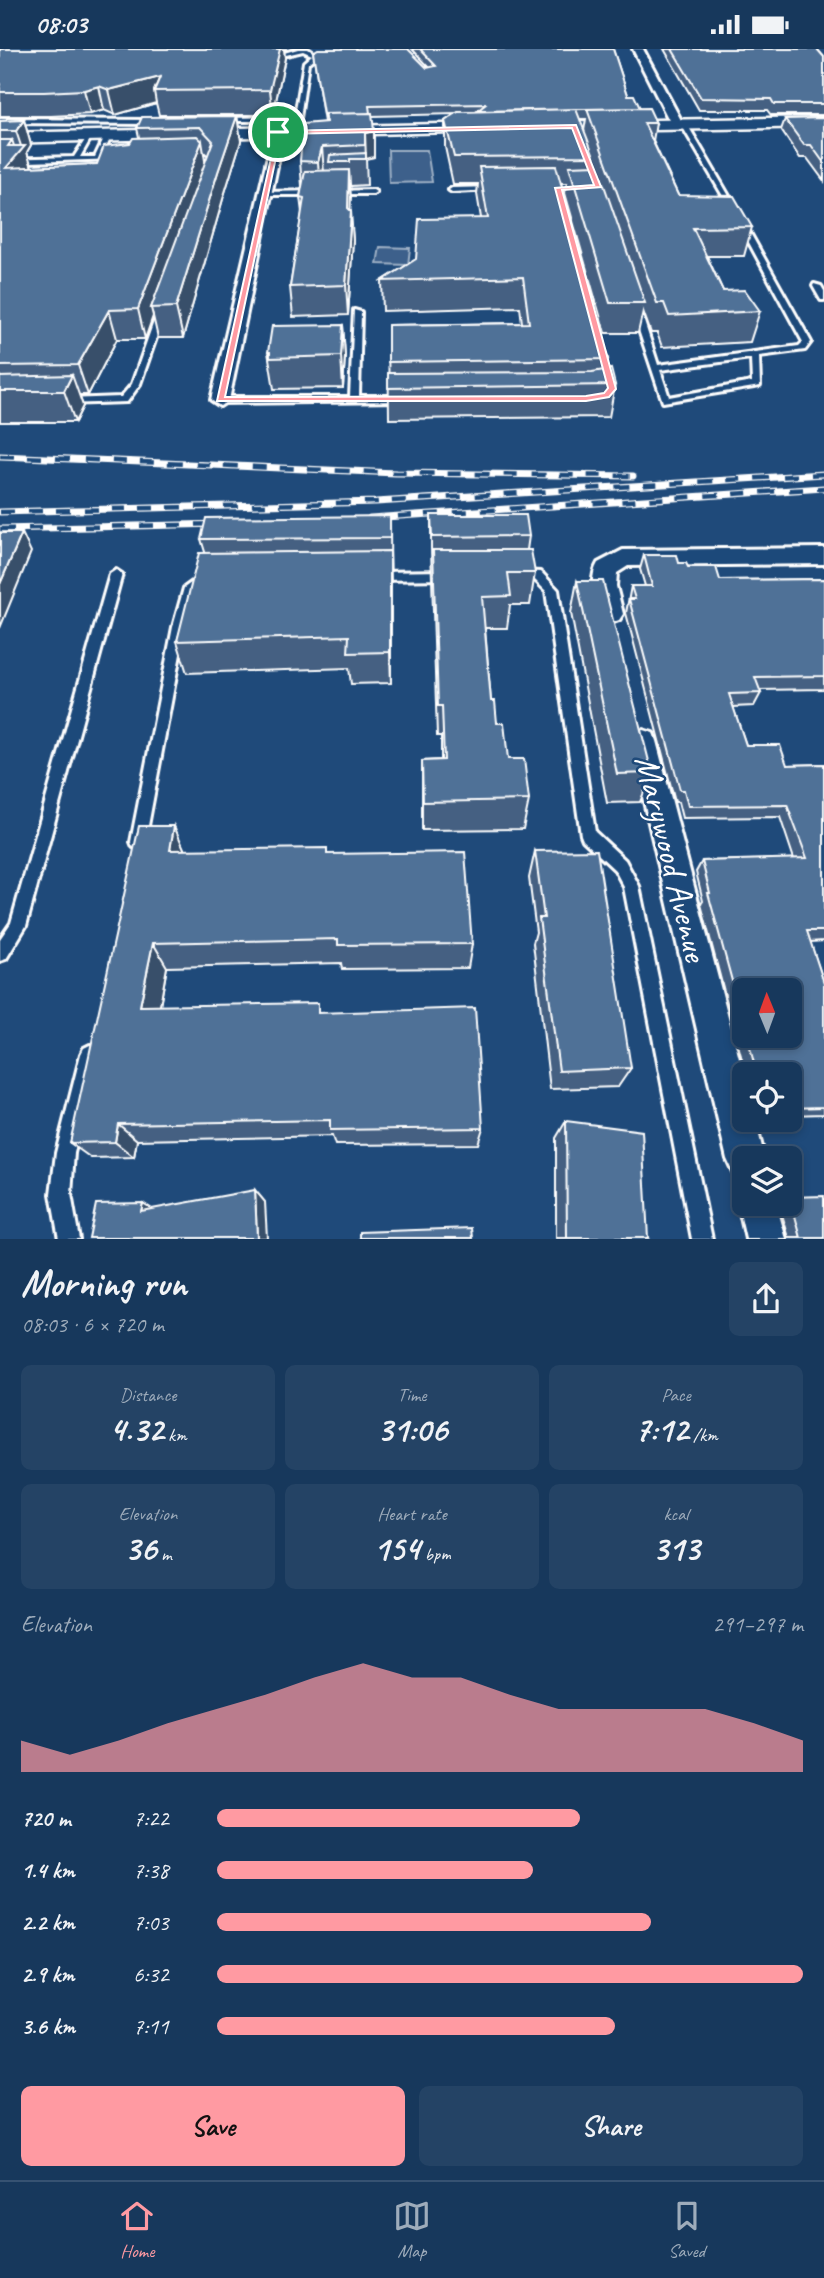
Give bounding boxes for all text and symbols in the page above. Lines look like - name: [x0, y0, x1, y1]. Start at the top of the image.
- text: 08:03: [35, 8, 87, 41]
- pin: [248, 102, 308, 162]
- icon: arrive: [259, 113, 297, 151]
- street label: Marywood Avenue: [624, 750, 719, 968]
- north arrow: [732, 978, 802, 1048]
- map controls: [732, 978, 802, 1216]
- button: locate: [732, 1062, 802, 1132]
- button: layers: [732, 1146, 802, 1216]
- text: Morning run: [21, 1260, 187, 1307]
- button: share: [729, 1262, 803, 1336]
- text: 08:03 · 6 × 720 m: [21, 1310, 164, 1339]
- text: Distance: [120, 1383, 176, 1407]
- text: Time: [397, 1383, 427, 1407]
- text: Pace: [661, 1383, 691, 1407]
- text: 4.32: [109, 1407, 164, 1452]
- text: 31:06: [377, 1407, 447, 1452]
- text: 7:12: [634, 1407, 688, 1452]
- text: km: [164, 1423, 187, 1447]
- text: /km: [688, 1423, 718, 1447]
- text: Elevation: [119, 1502, 177, 1526]
- text: Heart rate: [377, 1502, 447, 1526]
- text: kcal: [663, 1502, 689, 1526]
- text: 36: [124, 1526, 157, 1571]
- text: 154: [373, 1526, 420, 1571]
- text: 313: [652, 1526, 700, 1571]
- text: m: [157, 1542, 172, 1566]
- text: bpm: [420, 1542, 451, 1566]
- text: Elevation: [21, 1610, 92, 1639]
- text: 291–297 m: [712, 1610, 803, 1639]
- text: 720 m: [21, 1804, 71, 1833]
- text: 7:22: [133, 1804, 169, 1833]
- text: 1.4 km: [21, 1856, 75, 1885]
- text: 7:38: [133, 1856, 169, 1885]
- text: 2.2 km: [21, 1908, 75, 1937]
- text: 7:03: [133, 1908, 169, 1937]
- text: 2.9 km: [21, 1960, 74, 1989]
- text: 6:32: [133, 1960, 169, 1989]
- text: 3.6 km: [21, 2012, 75, 2041]
- text: 7:11: [133, 2012, 169, 2041]
- button: Save: [21, 2086, 405, 2166]
- button: Share: [419, 2086, 803, 2166]
- tab: Home: [118, 2197, 156, 2263]
- tab: Map: [393, 2197, 431, 2263]
- tab: Saved: [668, 2197, 706, 2263]

